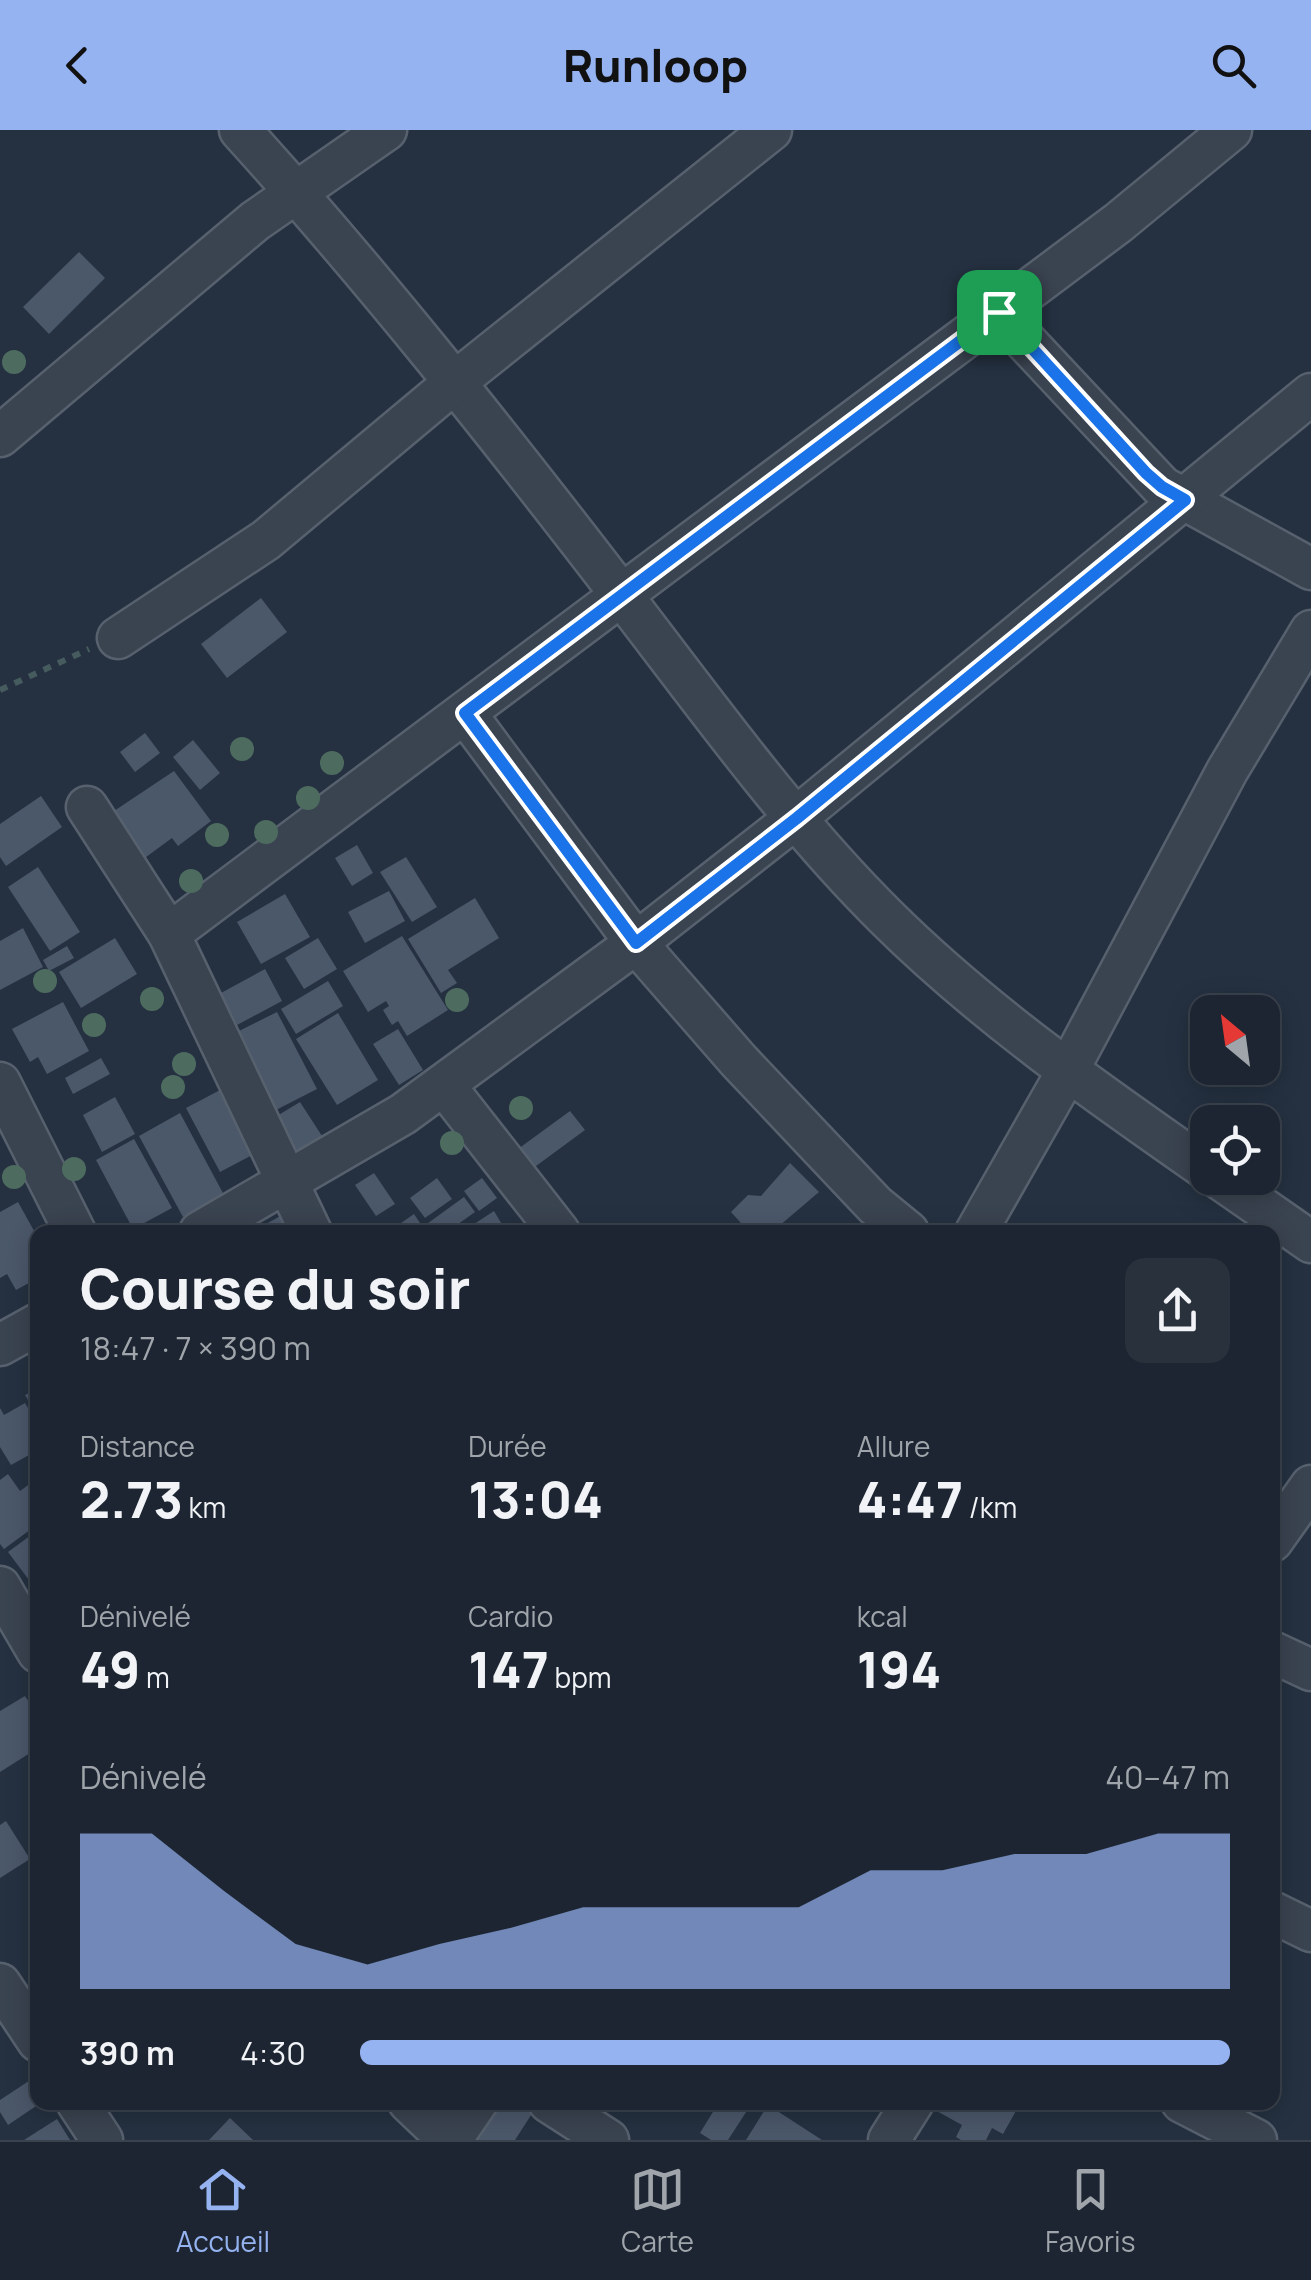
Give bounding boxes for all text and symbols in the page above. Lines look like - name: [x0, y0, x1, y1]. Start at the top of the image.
- text: Runloop: [563, 34, 748, 96]
- icon: back: [50, 38, 105, 93]
- icon: search: [1206, 38, 1261, 93]
- pin: [957, 270, 1042, 355]
- icon: arrive: [972, 285, 1027, 340]
- north arrow: [1190, 995, 1280, 1085]
- map controls: [1190, 995, 1280, 1195]
- button: locate: [1190, 1105, 1280, 1195]
- text: Course du soir: [80, 1250, 470, 1326]
- button: share: [1125, 1258, 1230, 1363]
- text: 18:47 · 7 × 390 m: [80, 1326, 311, 1370]
- text: Distance: [80, 1427, 195, 1465]
- text: Durée: [468, 1427, 547, 1465]
- text: Allure: [857, 1427, 930, 1465]
- text: 2.73: [80, 1465, 183, 1533]
- text: 13:04: [468, 1465, 603, 1533]
- text: 4:47: [857, 1465, 963, 1533]
- text: km: [183, 1488, 226, 1526]
- text: /km: [963, 1488, 1017, 1526]
- text: Dénivelé: [80, 1597, 191, 1635]
- text: Cardio: [468, 1597, 553, 1635]
- text: kcal: [857, 1597, 908, 1635]
- text: 49: [80, 1635, 140, 1703]
- text: 147: [468, 1635, 549, 1703]
- text: 194: [857, 1635, 941, 1703]
- text: m: [140, 1658, 170, 1696]
- text: bpm: [549, 1658, 611, 1696]
- text: Dénivelé: [80, 1755, 207, 1799]
- text: 40–47 m: [1105, 1755, 1230, 1799]
- text: 390 m: [80, 2031, 175, 2075]
- text: 4:30: [240, 2031, 306, 2075]
- tab: Accueil: [176, 2162, 270, 2260]
- tab: Carte: [621, 2162, 694, 2260]
- tab: Favoris: [1045, 2162, 1135, 2260]

